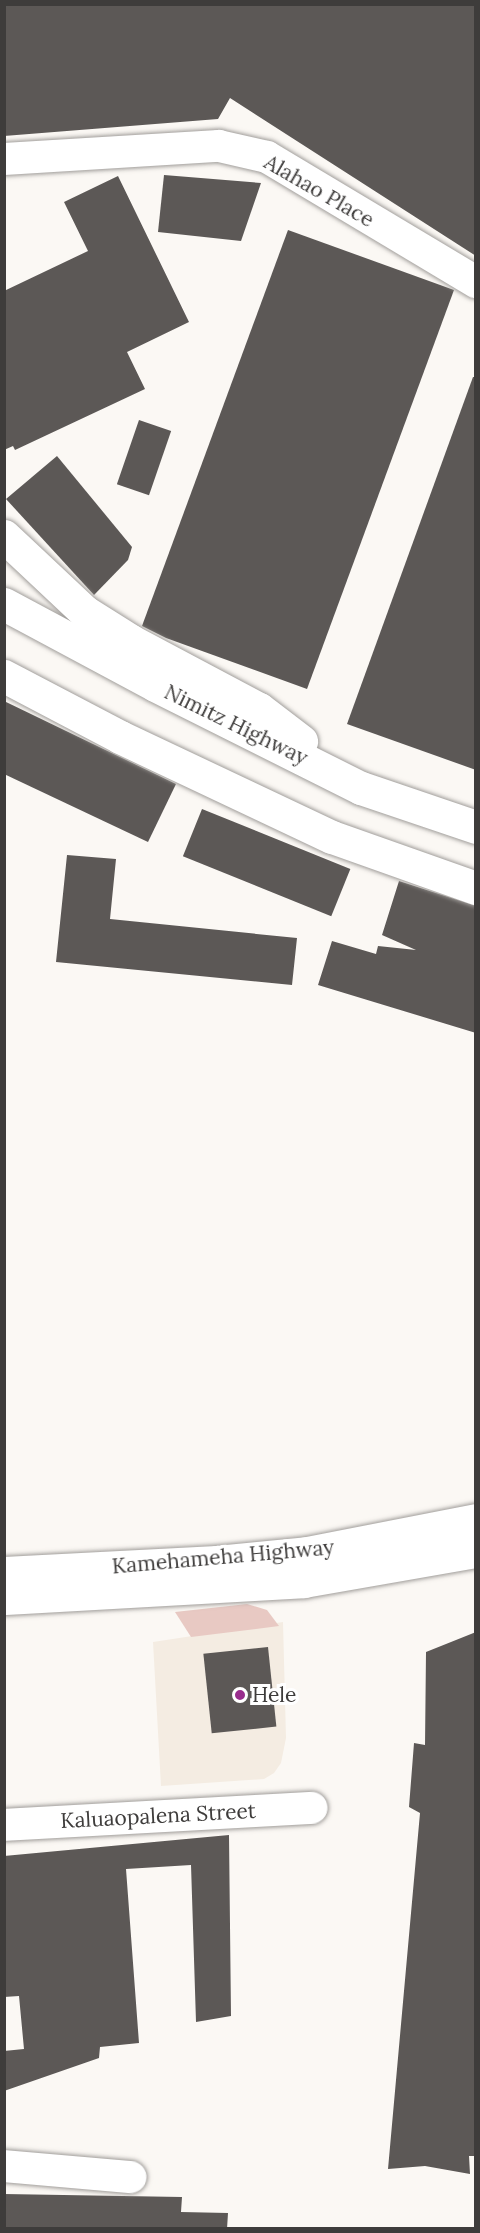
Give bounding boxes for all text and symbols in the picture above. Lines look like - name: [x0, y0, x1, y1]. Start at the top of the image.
- street label: Alahao Place: [260, 149, 378, 233]
- street label: Nimitz Highway: [160, 679, 312, 771]
- street label: Kamehameha Highway: [111, 1535, 335, 1579]
- place label: Hele: [252, 1682, 296, 1708]
- marker: Hele: [233, 1688, 247, 1702]
- street label: Kaluaopalena Street: [60, 1798, 256, 1834]

